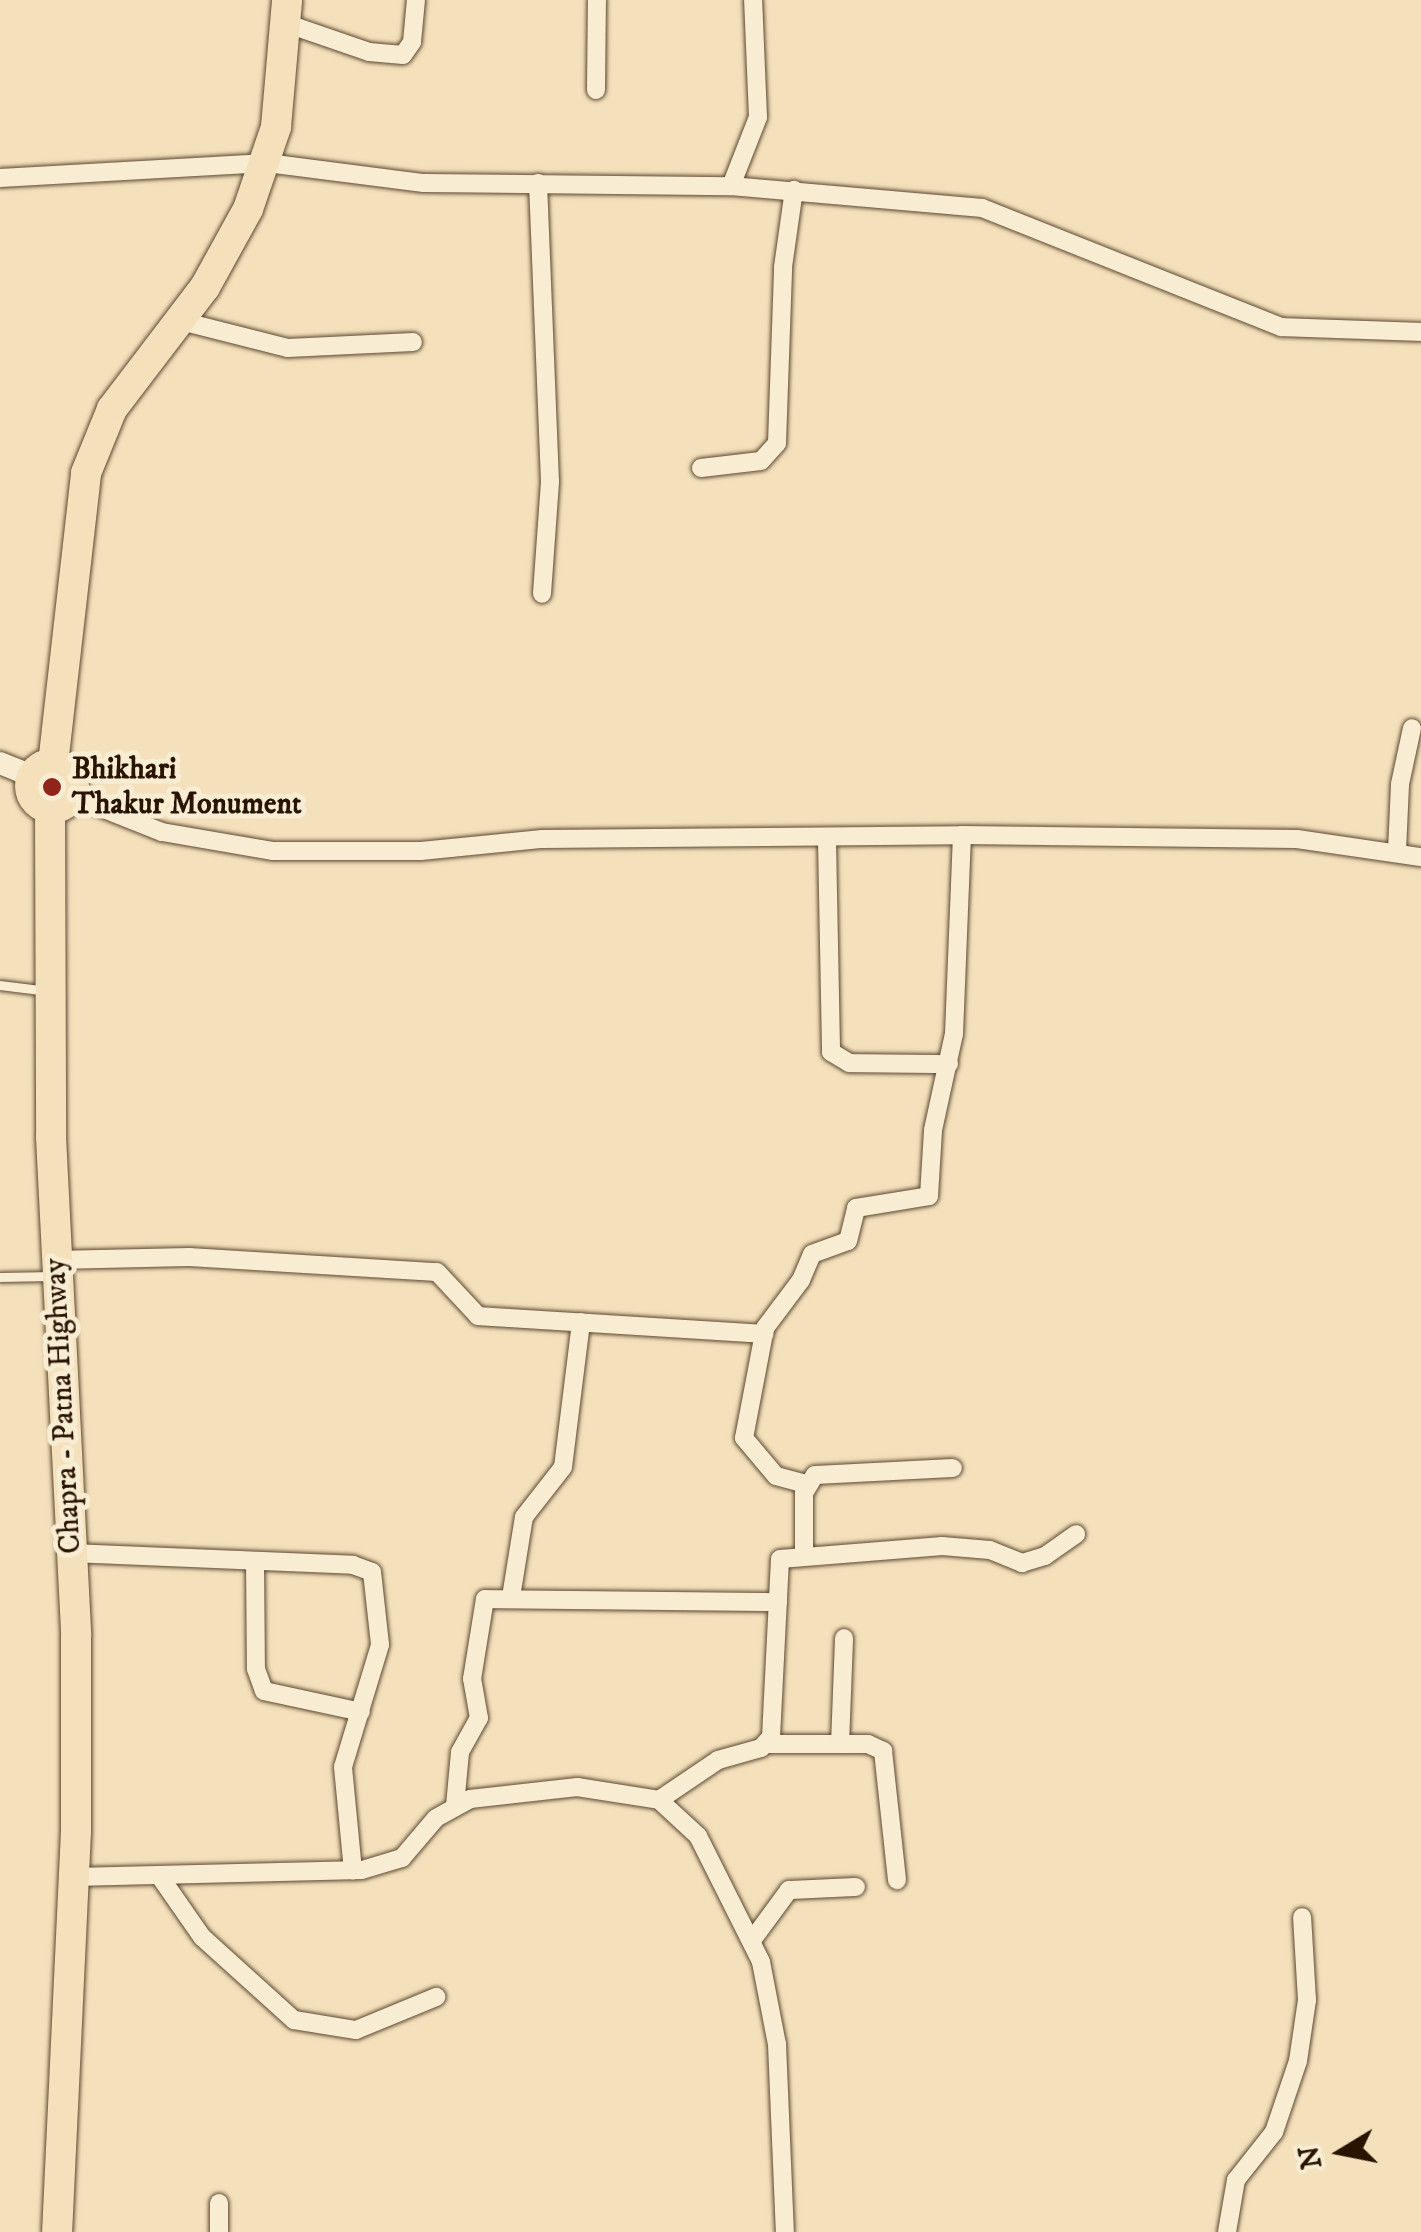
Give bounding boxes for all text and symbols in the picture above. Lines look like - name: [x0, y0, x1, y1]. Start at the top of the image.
- place label: Bhikhari Thakur Monument: [72, 752, 302, 822]
- marker: Bhikhari Thakur Monument: [41, 776, 63, 798]
- street label: Chapra - Patna Highway: [38, 1257, 90, 1555]
- north arrow: [1291, 2102, 1391, 2202]
- text: N: [1292, 2143, 1330, 2172]

